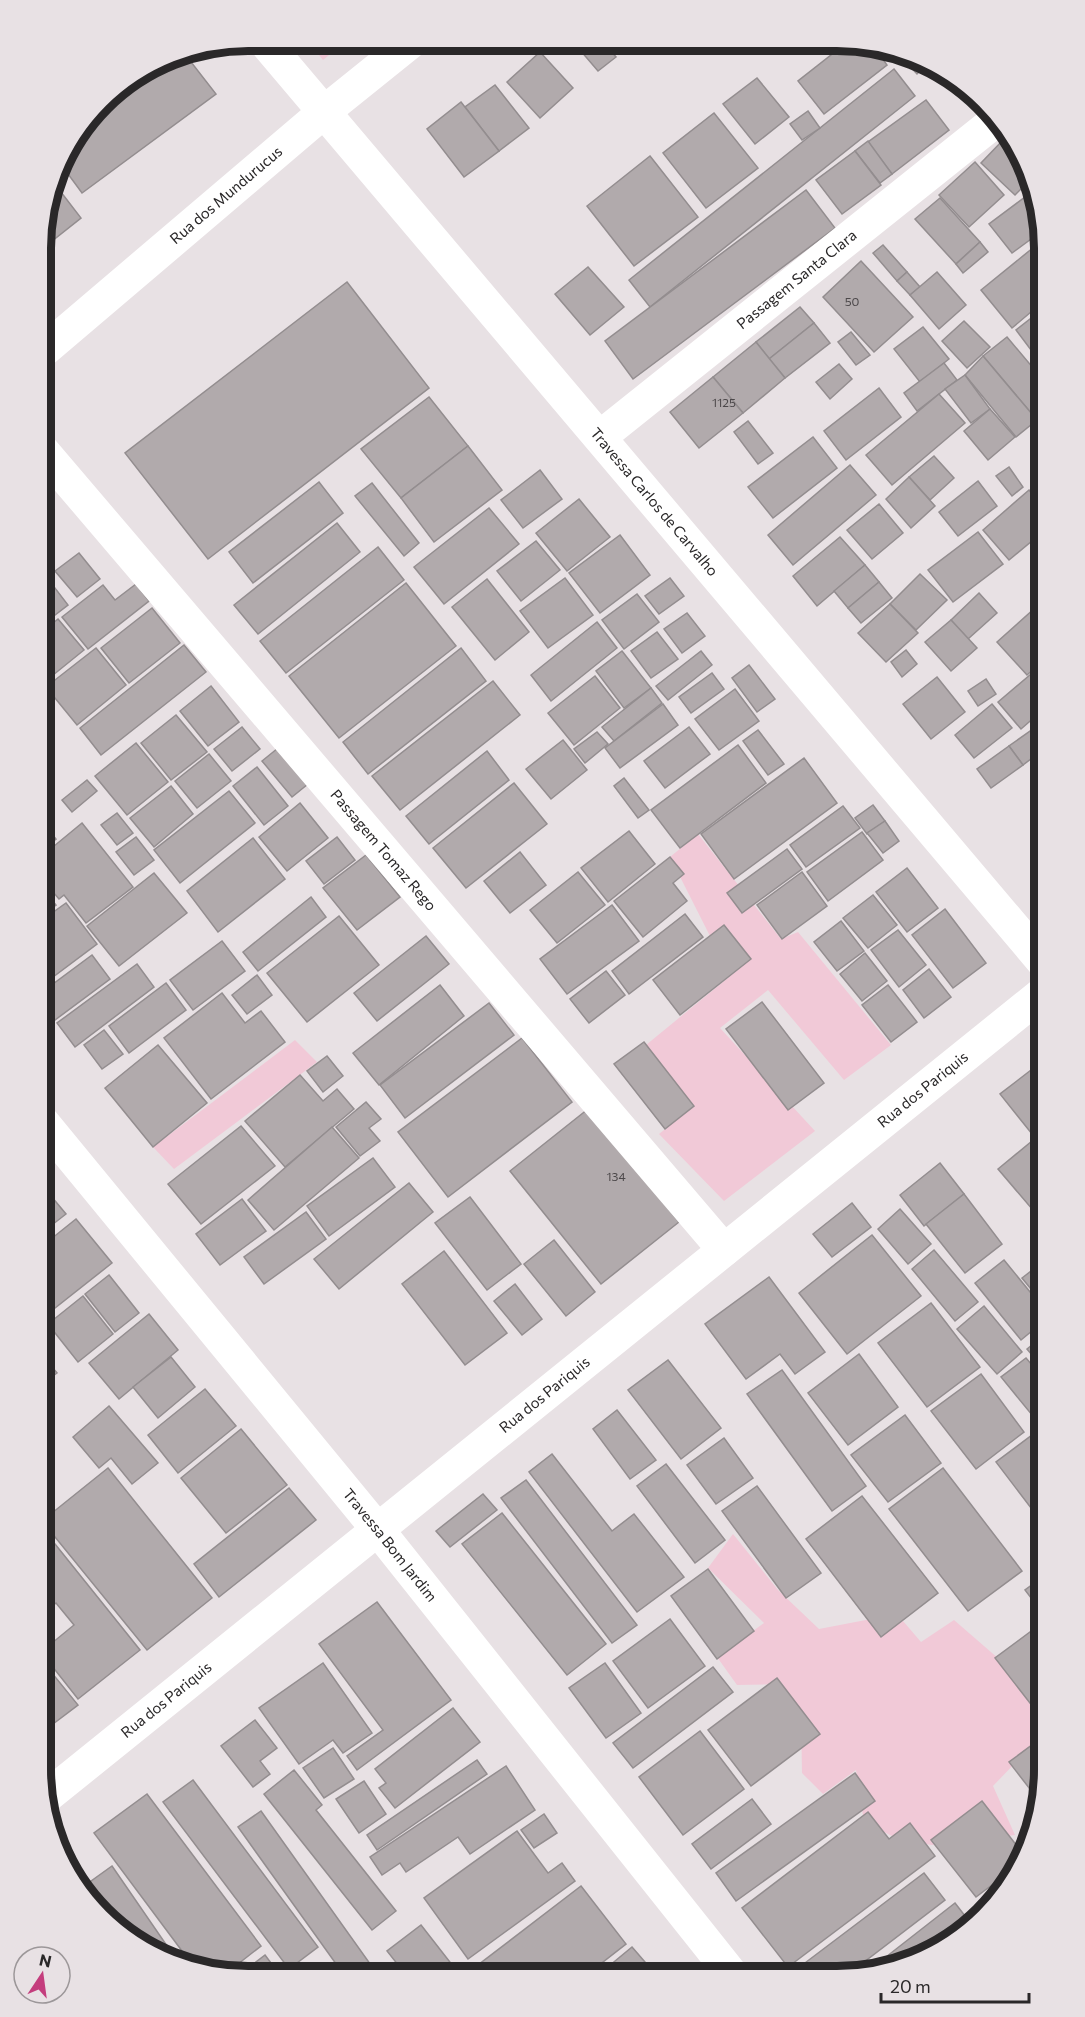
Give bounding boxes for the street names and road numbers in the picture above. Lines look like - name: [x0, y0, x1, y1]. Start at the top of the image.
- street label: Rua dos Mundurucus: [166, 142, 286, 247]
- street label: Passagem Santa Clara: [733, 225, 860, 332]
- street label: Travessa Carlos de Carvalho: [587, 424, 723, 579]
- street label: Passagem Tomaz Rego: [327, 785, 441, 914]
- street label: Rua dos Pariquis: [873, 1047, 971, 1131]
- street label: Rua dos Pariquis: [495, 1352, 593, 1436]
- street label: Travessa Bom Jardim: [340, 1485, 441, 1605]
- street label: Rua dos Pariquis: [117, 1657, 215, 1741]

